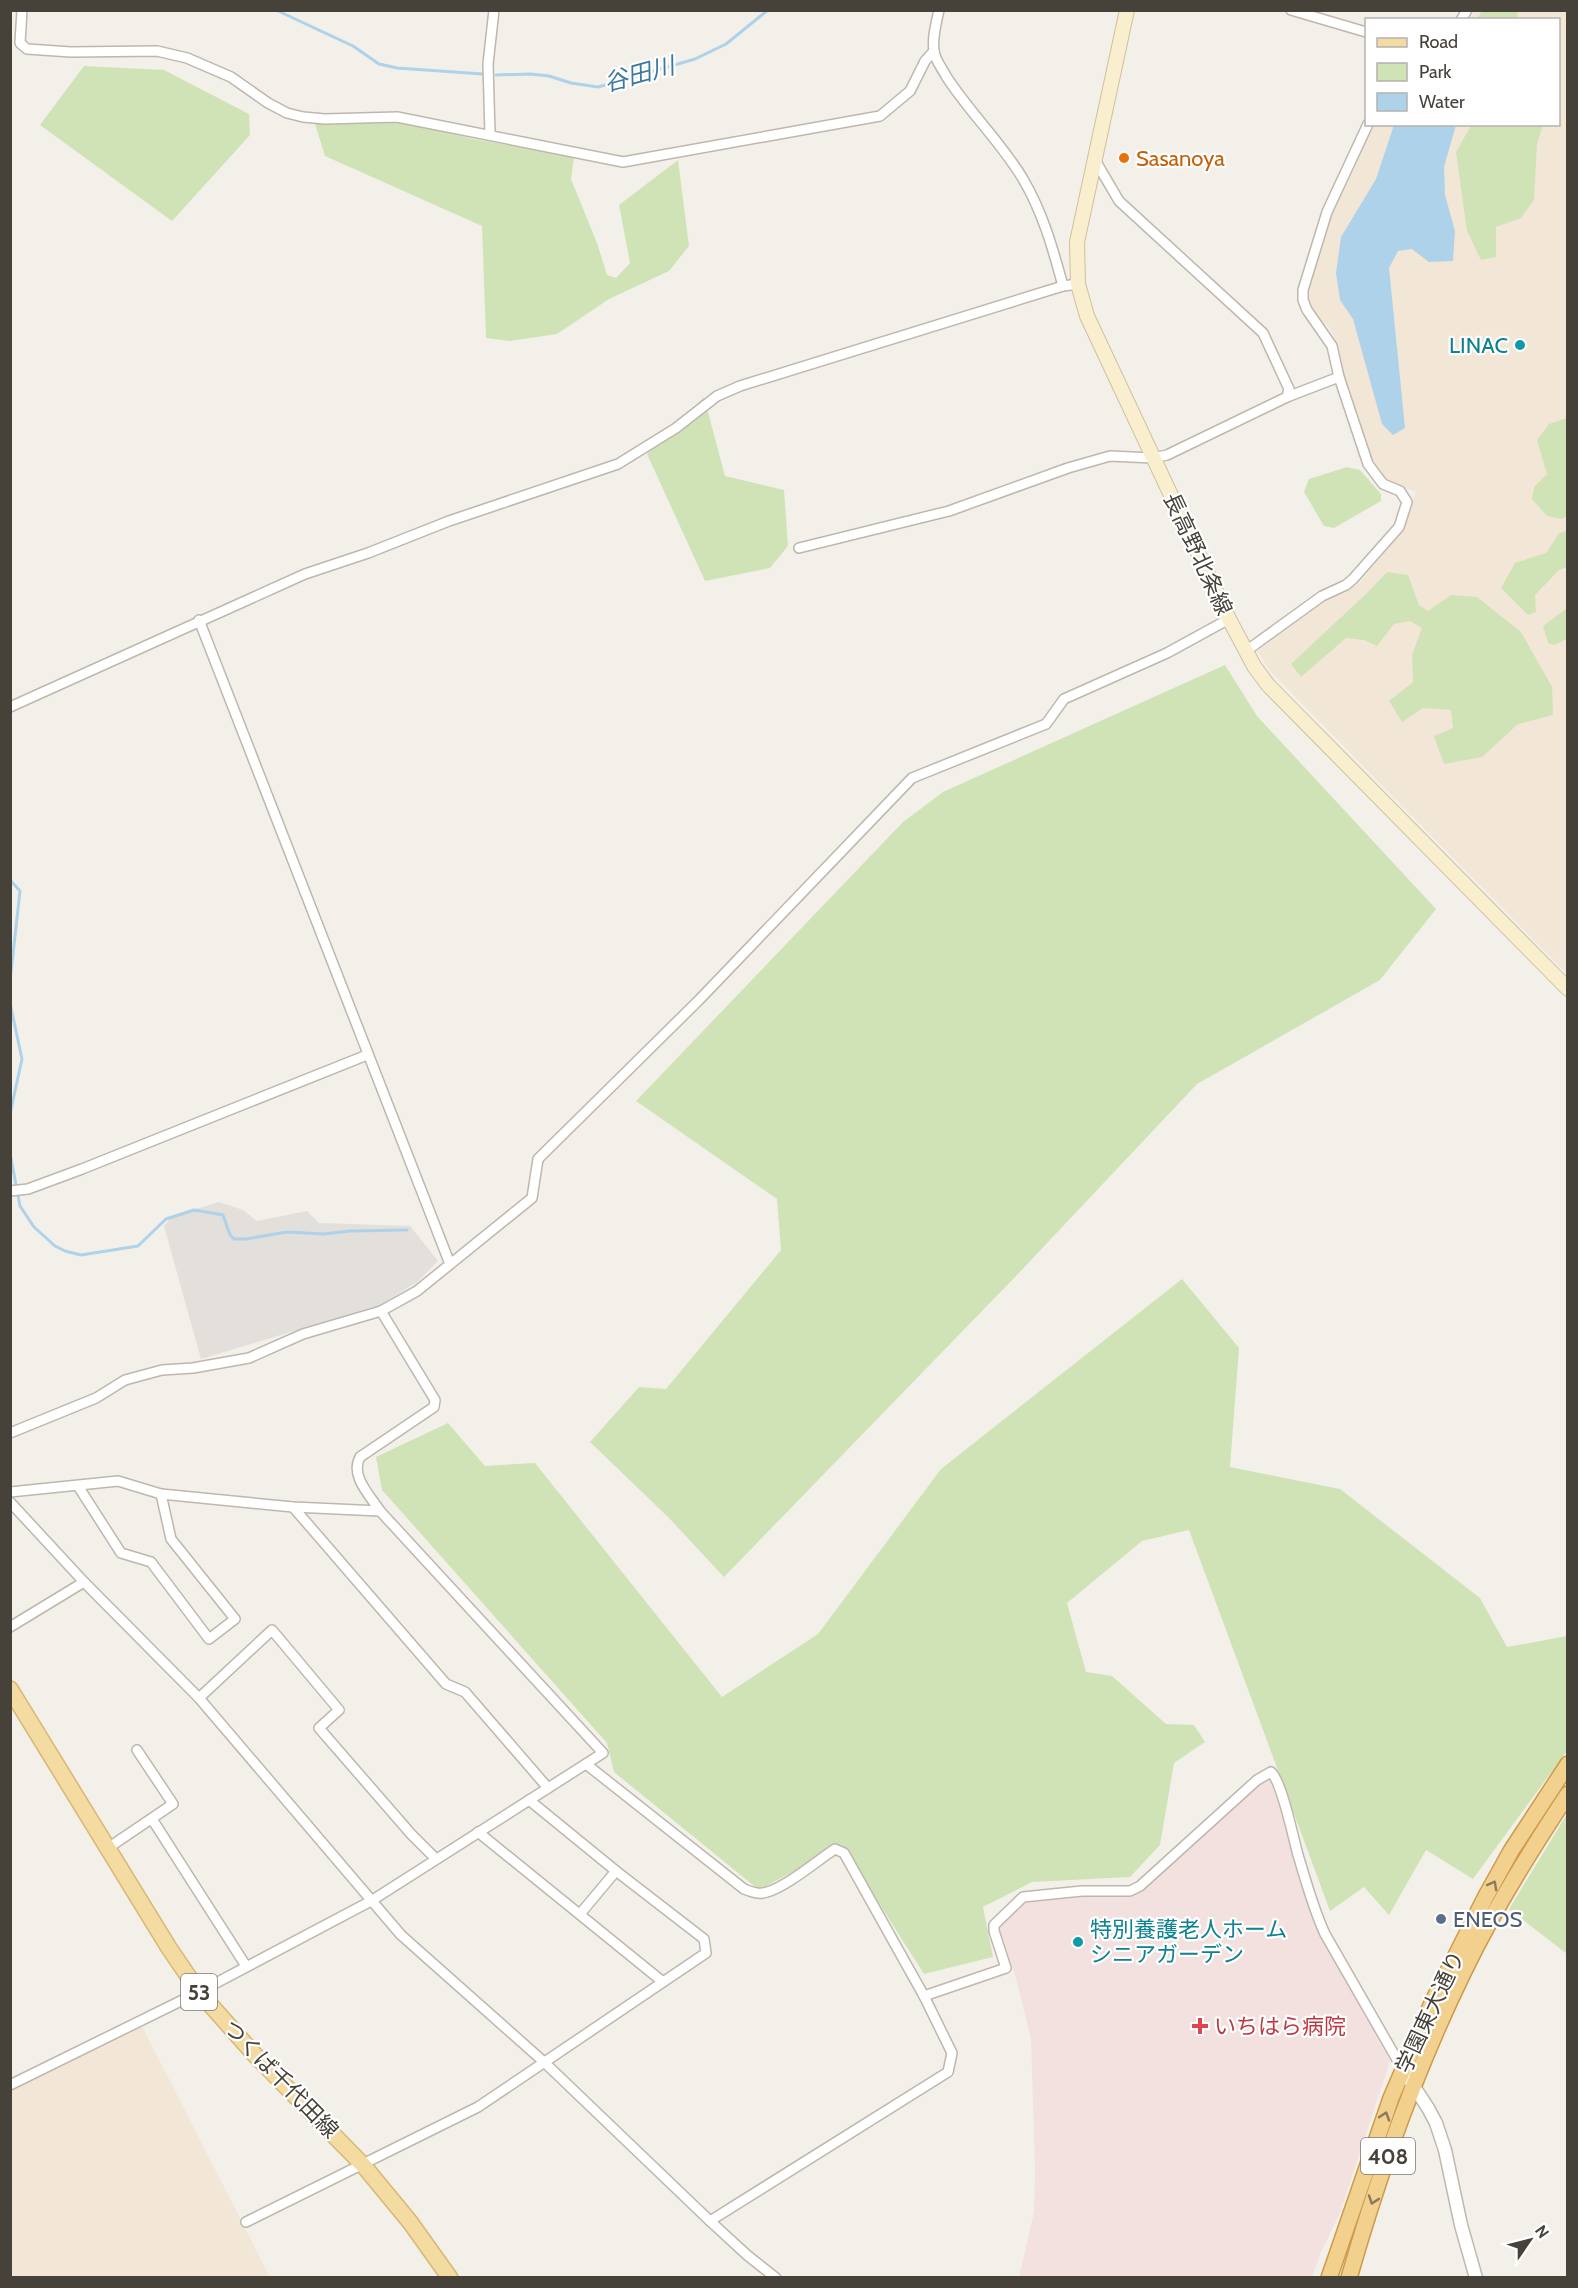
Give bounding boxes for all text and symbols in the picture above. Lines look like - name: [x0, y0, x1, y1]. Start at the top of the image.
- legend: [1365, 18, 1560, 126]
- text: Road: [1419, 31, 1458, 53]
- water label: 谷田川: [600, 50, 680, 97]
- text: Park: [1419, 61, 1452, 83]
- text: Water: [1419, 91, 1465, 113]
- place label: Sasanoya: [1136, 145, 1225, 172]
- marker: Sasanoya: [1117, 151, 1131, 165]
- place label: LINAC: [1449, 332, 1508, 359]
- marker: LINAC: [1513, 338, 1527, 352]
- street label: 長高野北条線: [1158, 488, 1238, 620]
- one-way arrow: [1485, 1880, 1497, 1891]
- place label: ENEOS: [1453, 1906, 1523, 1933]
- marker: ENEOS: [1434, 1912, 1448, 1926]
- place label: 特別養護老人ホーム シニアガーデン: [1090, 1916, 1287, 1968]
- marker: 特別養護老人ホーム シニアガーデン: [1071, 1935, 1085, 1949]
- street label: 学園東大通り: [1390, 1946, 1470, 2078]
- road number: 53: [181, 1974, 217, 2010]
- place label: いちはら病院: [1214, 2013, 1346, 2040]
- street label: つくば千代田線: [218, 2014, 344, 2144]
- marker: いちはら病院: [1191, 2017, 1209, 2035]
- one-way arrow: [1378, 2111, 1391, 2122]
- road number: 408: [1361, 2138, 1415, 2174]
- one-way arrow: [1367, 2194, 1380, 2205]
- north arrow: [1500, 2210, 1560, 2270]
- text: N: [1531, 2222, 1553, 2242]

